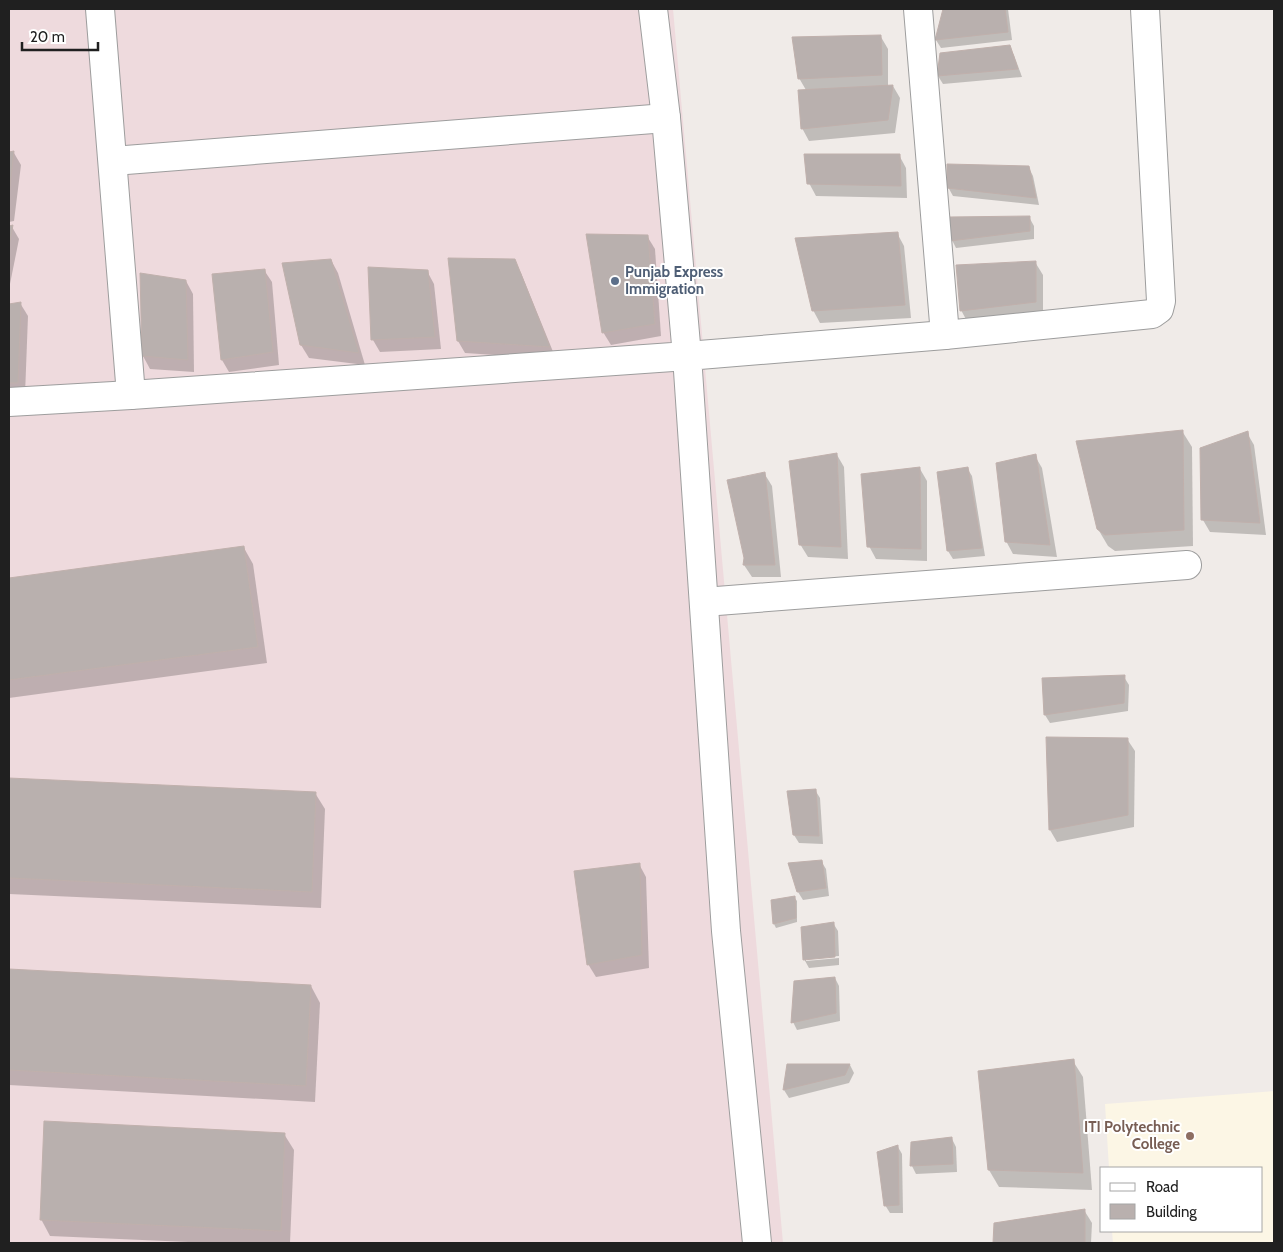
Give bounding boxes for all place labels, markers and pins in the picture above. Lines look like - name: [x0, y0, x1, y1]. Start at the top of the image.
- place label: Punjab Express Immigration: [625, 263, 723, 298]
- marker: Punjab Express Immigration: [609, 275, 621, 287]
- place label: ITI Polytechnic College: [1084, 1118, 1180, 1153]
- marker: ITI Polytechnic College: [1184, 1130, 1196, 1142]

